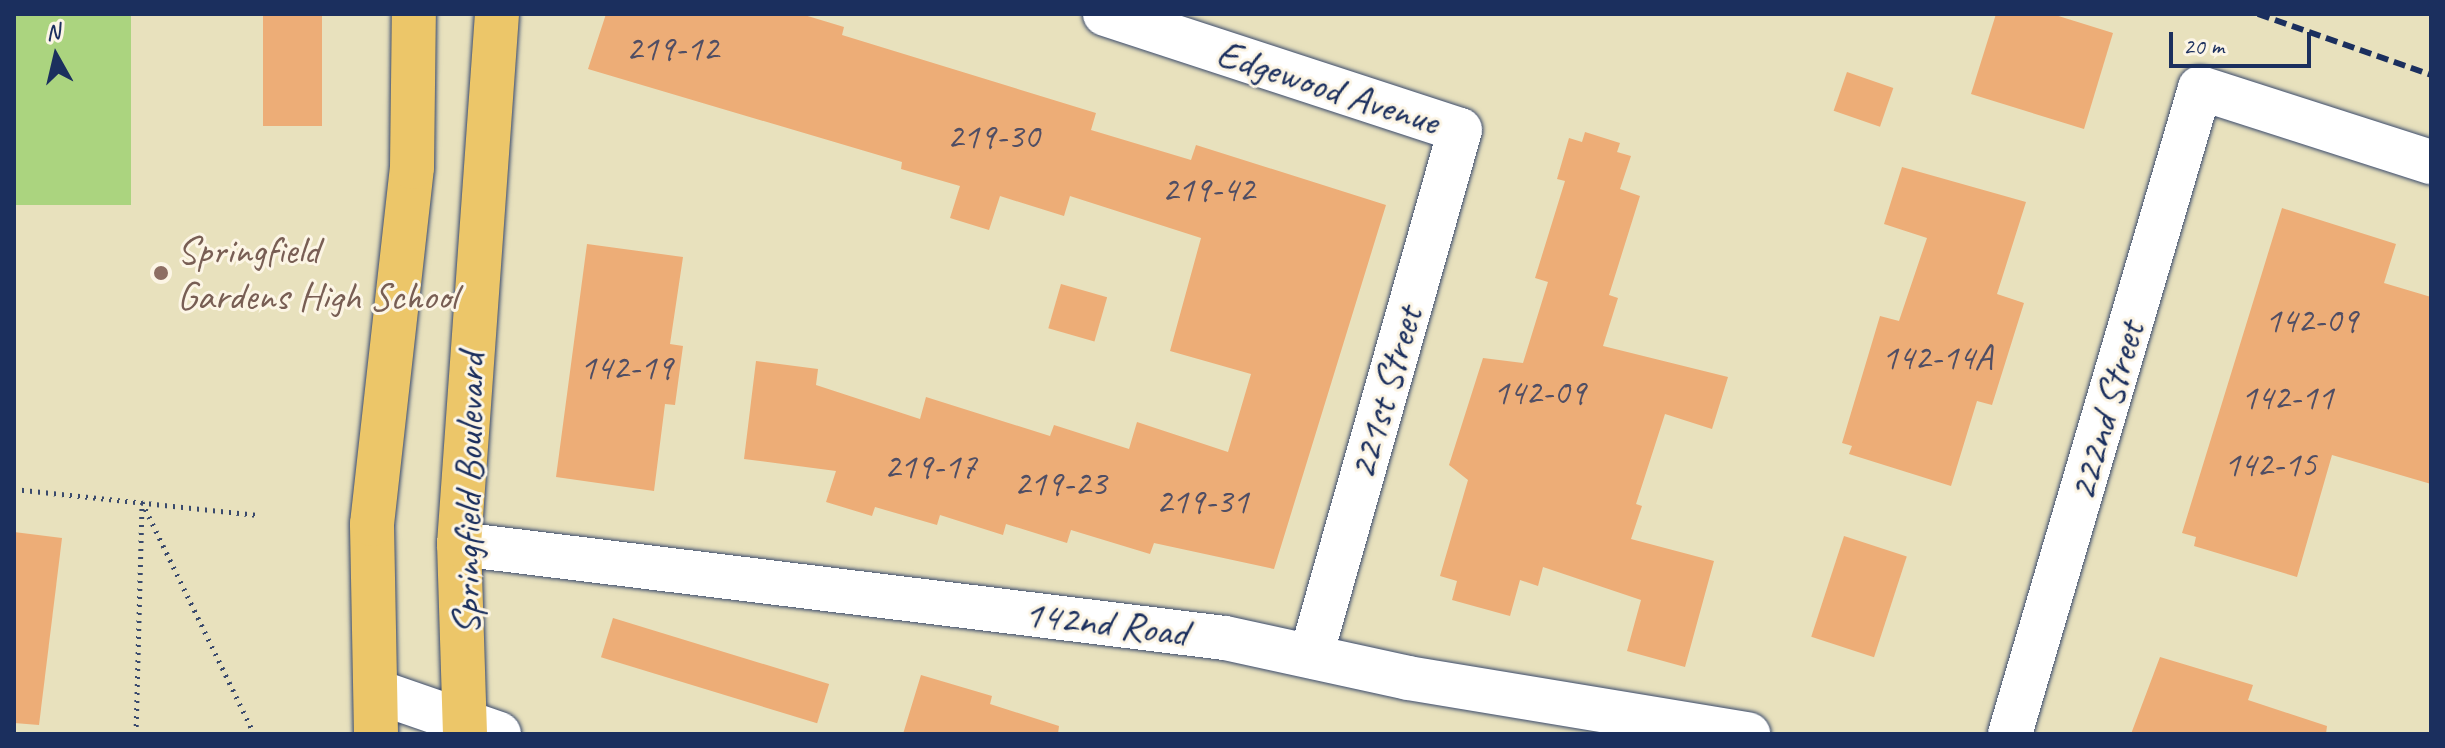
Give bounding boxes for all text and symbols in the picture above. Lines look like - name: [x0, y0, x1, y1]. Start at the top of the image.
- north arrow: [16, 16, 96, 96]
- scale bar: [2173, 16, 2315, 66]
- text: N: [44, 17, 61, 47]
- house number: 219-12: [626, 27, 718, 71]
- street label: Edgewood Avenue: [1211, 29, 1445, 145]
- text: 20 m: [2183, 31, 2224, 61]
- house number: 219-30: [947, 115, 1039, 159]
- house number: 219-42: [1162, 168, 1254, 212]
- place label: Springfield Gardens High School: [177, 226, 457, 320]
- marker: Springfield Gardens High School: [152, 264, 170, 282]
- house number: 142-09: [2265, 299, 2357, 343]
- street label: 221st Street: [1337, 301, 1433, 485]
- street label: 222nd Street: [2057, 316, 2155, 506]
- house number: 142-14A: [1882, 336, 1992, 380]
- house number: 142-19: [580, 346, 672, 390]
- street label: Springfield Boulevard: [442, 352, 494, 636]
- house number: 142-09: [1493, 371, 1585, 415]
- house number: 142-11: [2241, 376, 2333, 420]
- house number: 142-15: [2224, 443, 2316, 487]
- house number: 219-17: [884, 445, 976, 489]
- house number: 219-23: [1014, 462, 1106, 506]
- house number: 219-31: [1156, 480, 1248, 524]
- street label: 142nd Road: [1022, 589, 1190, 657]

